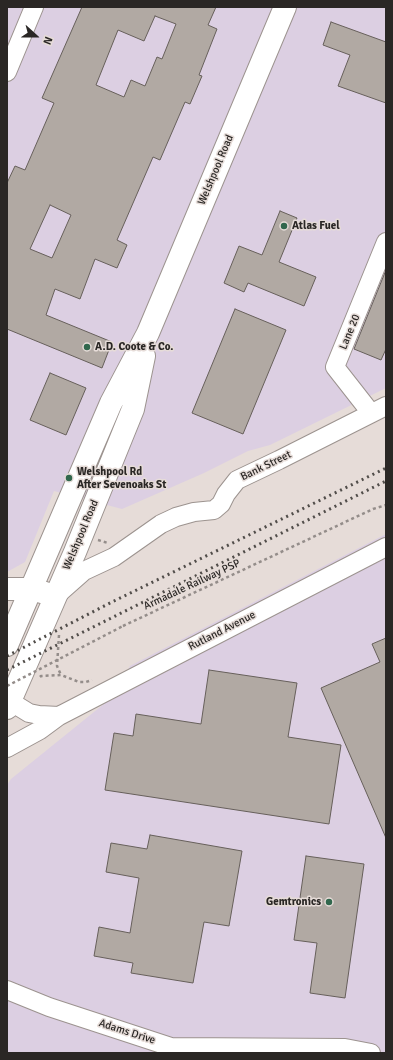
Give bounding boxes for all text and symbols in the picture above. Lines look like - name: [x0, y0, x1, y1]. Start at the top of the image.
- north arrow: [16, 16, 56, 56]
- text: N: [40, 35, 55, 46]
- street label: Welshpool Road: [195, 133, 237, 207]
- place label: Atlas Fuel: [292, 219, 340, 233]
- marker: Atlas Fuel: [279, 221, 289, 231]
- street label: Lane 20: [337, 312, 363, 352]
- place label: A.D. Coote & Co.: [95, 340, 173, 354]
- marker: A.D. Coote & Co.: [82, 342, 92, 352]
- street label: Bank Street: [238, 448, 294, 484]
- place label: Welshpool Rd After Sevenoaks St: [77, 465, 166, 491]
- marker: Welshpool Rd After Sevenoaks St: [64, 473, 74, 483]
- street label: Welshpool Road: [60, 498, 102, 572]
- street label: Armadale Railway PSP: [142, 557, 242, 613]
- street label: Rutland Avenue: [186, 608, 258, 654]
- place label: Gemtronics: [266, 895, 321, 909]
- marker: Gemtronics: [324, 897, 334, 907]
- street label: Adams Drive: [97, 1017, 157, 1047]

